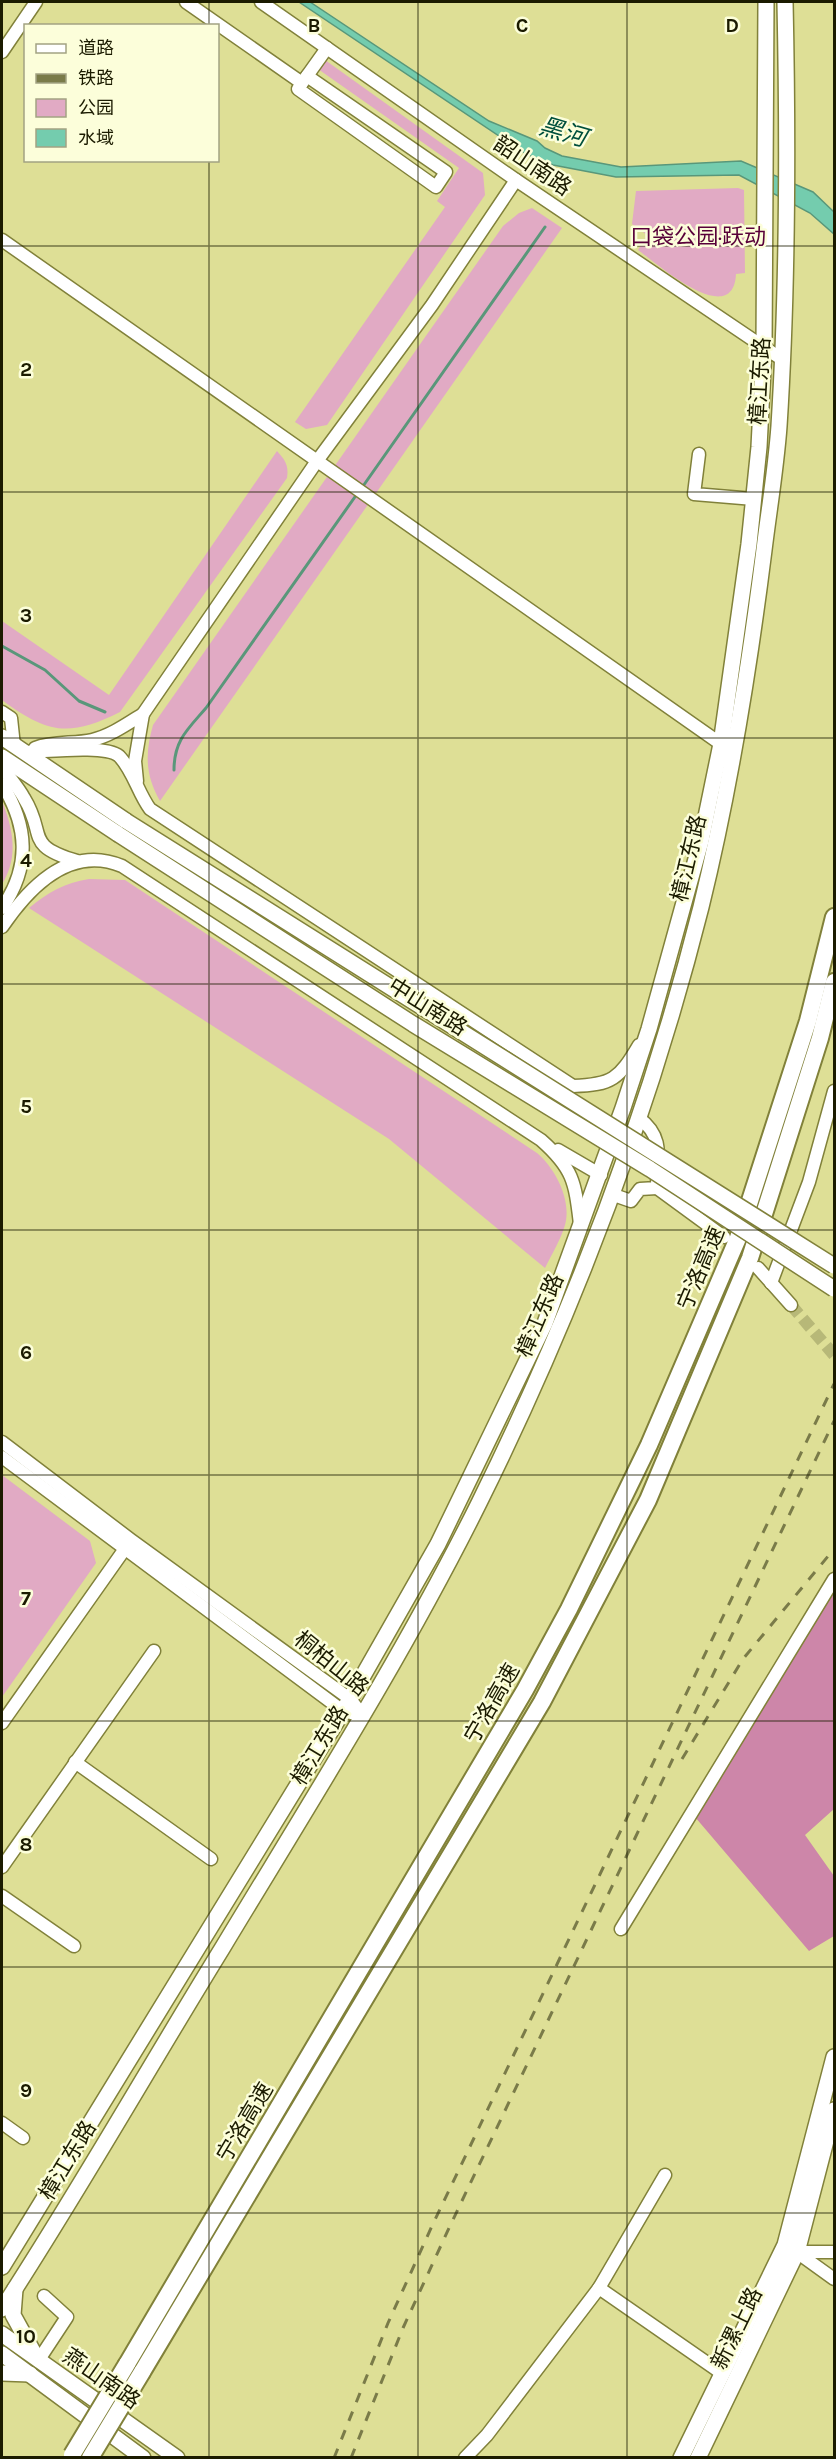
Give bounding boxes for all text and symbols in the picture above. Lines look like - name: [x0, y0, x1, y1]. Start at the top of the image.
- text: B: [308, 14, 320, 37]
- text: C: [516, 14, 528, 37]
- text: D: [725, 14, 739, 37]
- legend: [24, 24, 219, 162]
- text: 道路: [78, 37, 114, 59]
- text: 铁路: [78, 67, 114, 89]
- text: 公园: [78, 97, 114, 119]
- water label: 黑河: [536, 112, 594, 153]
- text: 水域: [78, 127, 114, 149]
- street label: 韶山南路: [489, 130, 576, 201]
- park label: 口袋公园·跃动: [630, 224, 766, 250]
- street label: 樟江东路: [745, 336, 775, 426]
- text: 2: [20, 358, 32, 381]
- text: 3: [20, 604, 32, 627]
- street label: 樟江东路: [666, 812, 712, 904]
- text: 4: [20, 849, 32, 872]
- street label: 中山南路: [383, 973, 472, 1041]
- text: 5: [20, 1095, 32, 1118]
- street label: 宁洛高速: [672, 1223, 730, 1314]
- street label: 樟江东路: [511, 1270, 569, 1361]
- text: 6: [20, 1341, 32, 1364]
- text: 7: [21, 1587, 31, 1610]
- street label: 桐柏山路: [289, 1626, 374, 1702]
- street label: 宁洛高速: [459, 1659, 525, 1748]
- street label: 樟江东路: [286, 1701, 354, 1790]
- text: 8: [20, 1833, 32, 1856]
- street label: 宁洛高速: [211, 2078, 279, 2167]
- text: 9: [20, 2079, 32, 2102]
- street label: 樟江东路: [34, 2116, 102, 2205]
- street label: 新漯上路: [706, 2283, 768, 2374]
- text: 10: [16, 2325, 36, 2348]
- street label: 燕山南路: [58, 2343, 145, 2415]

